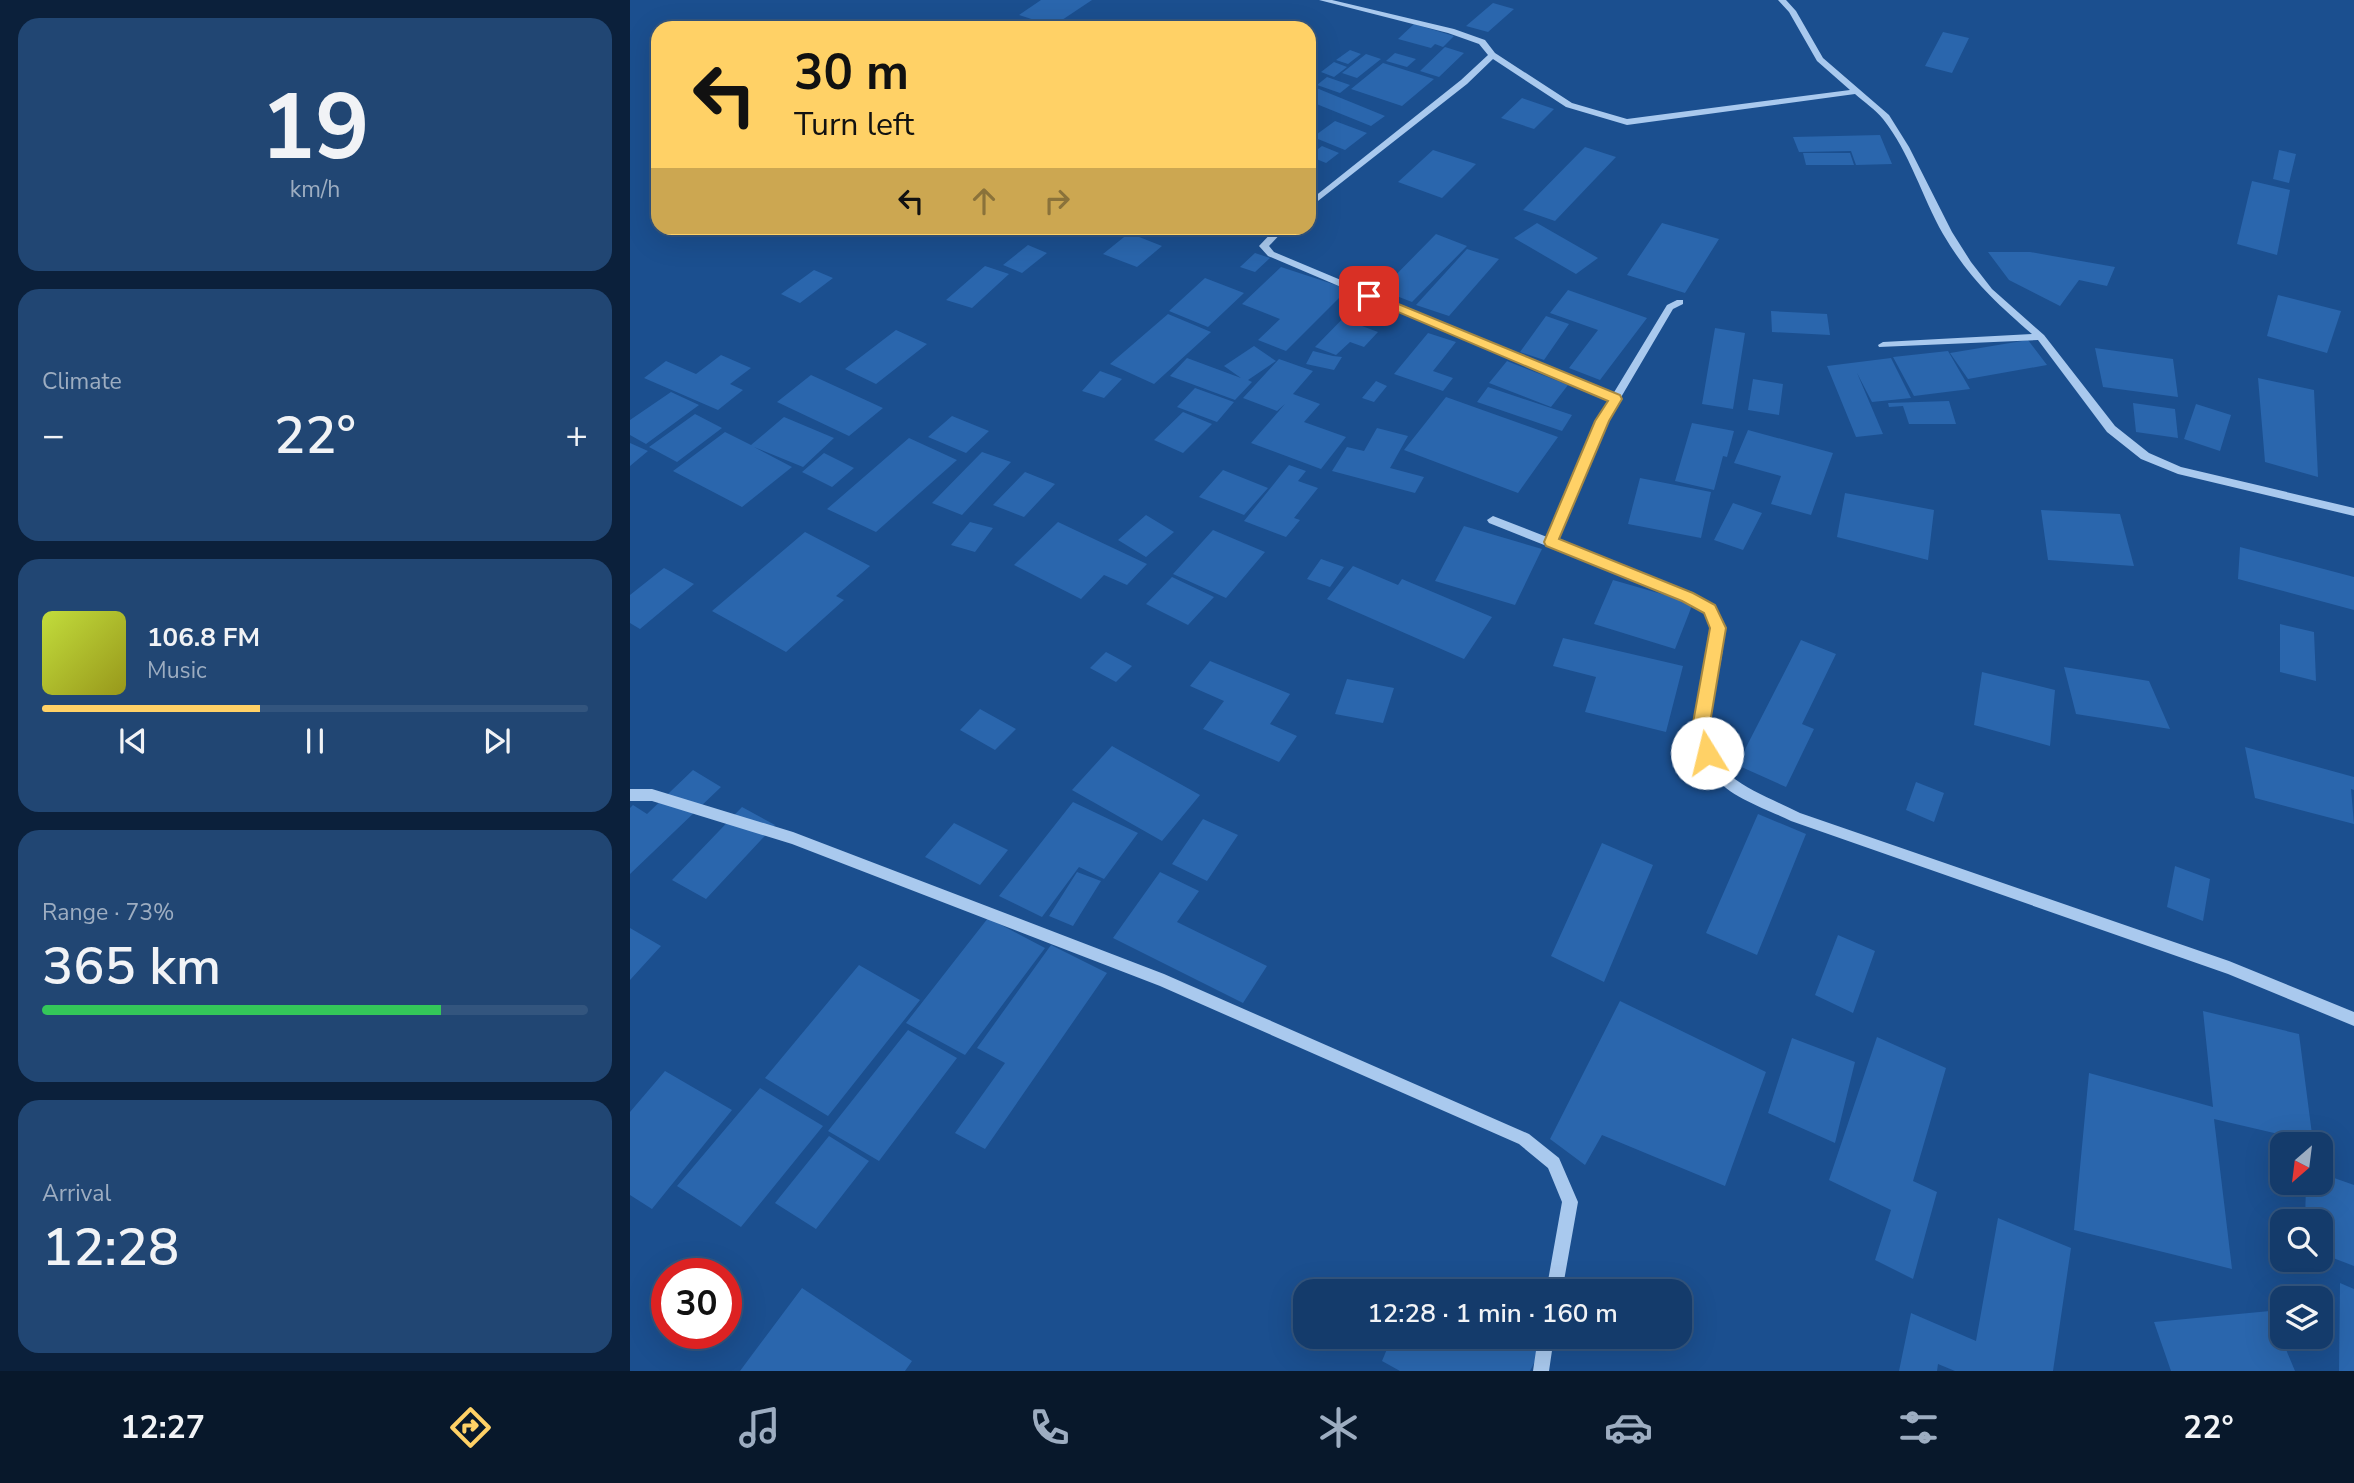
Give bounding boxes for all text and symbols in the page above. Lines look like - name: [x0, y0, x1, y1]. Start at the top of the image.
- text: 30 m: [794, 39, 909, 106]
- icon: left: [679, 49, 770, 140]
- text: 19: [260, 66, 370, 190]
- text: Turn left: [794, 103, 914, 146]
- text: km/h: [290, 174, 340, 205]
- icon: left: [892, 182, 930, 220]
- icon: ahead: [965, 182, 1003, 220]
- icon: right: [1038, 182, 1076, 220]
- pin: [1339, 266, 1399, 326]
- icon: arrive: [1350, 277, 1388, 315]
- text: Climate: [42, 366, 122, 397]
- text: 22°: [274, 400, 356, 471]
- text: −: [42, 410, 65, 461]
- text: +: [565, 410, 588, 461]
- text: 106.8 FM: [147, 620, 260, 655]
- text: Music: [147, 655, 207, 686]
- position arrow: [1670, 716, 1744, 790]
- icon: previous: [114, 722, 152, 760]
- icon: pause: [296, 722, 334, 760]
- icon: next: [478, 722, 516, 760]
- text: Range · 73%: [42, 897, 174, 928]
- text: 365 km: [42, 931, 221, 1002]
- north arrow: [2270, 1132, 2333, 1195]
- map controls: [2270, 1132, 2333, 1349]
- text: Arrival: [42, 1178, 111, 1209]
- button: search: [2270, 1209, 2333, 1272]
- text: 12:28: [42, 1212, 179, 1283]
- speed limit sign: 30: [651, 1258, 742, 1349]
- button: layers: [2270, 1286, 2333, 1349]
- text: 12:28 · 1 min · 160 m: [1367, 1296, 1618, 1331]
- icon: directions: [446, 1403, 495, 1452]
- icon: music: [735, 1403, 784, 1452]
- icon: phone: [1025, 1403, 1074, 1452]
- icon: climate: [1314, 1403, 1363, 1452]
- icon: car: [1604, 1403, 1653, 1452]
- icon: filters: [1894, 1403, 1943, 1452]
- text: 12:27: [120, 1406, 205, 1449]
- text: 22°: [2183, 1406, 2234, 1449]

